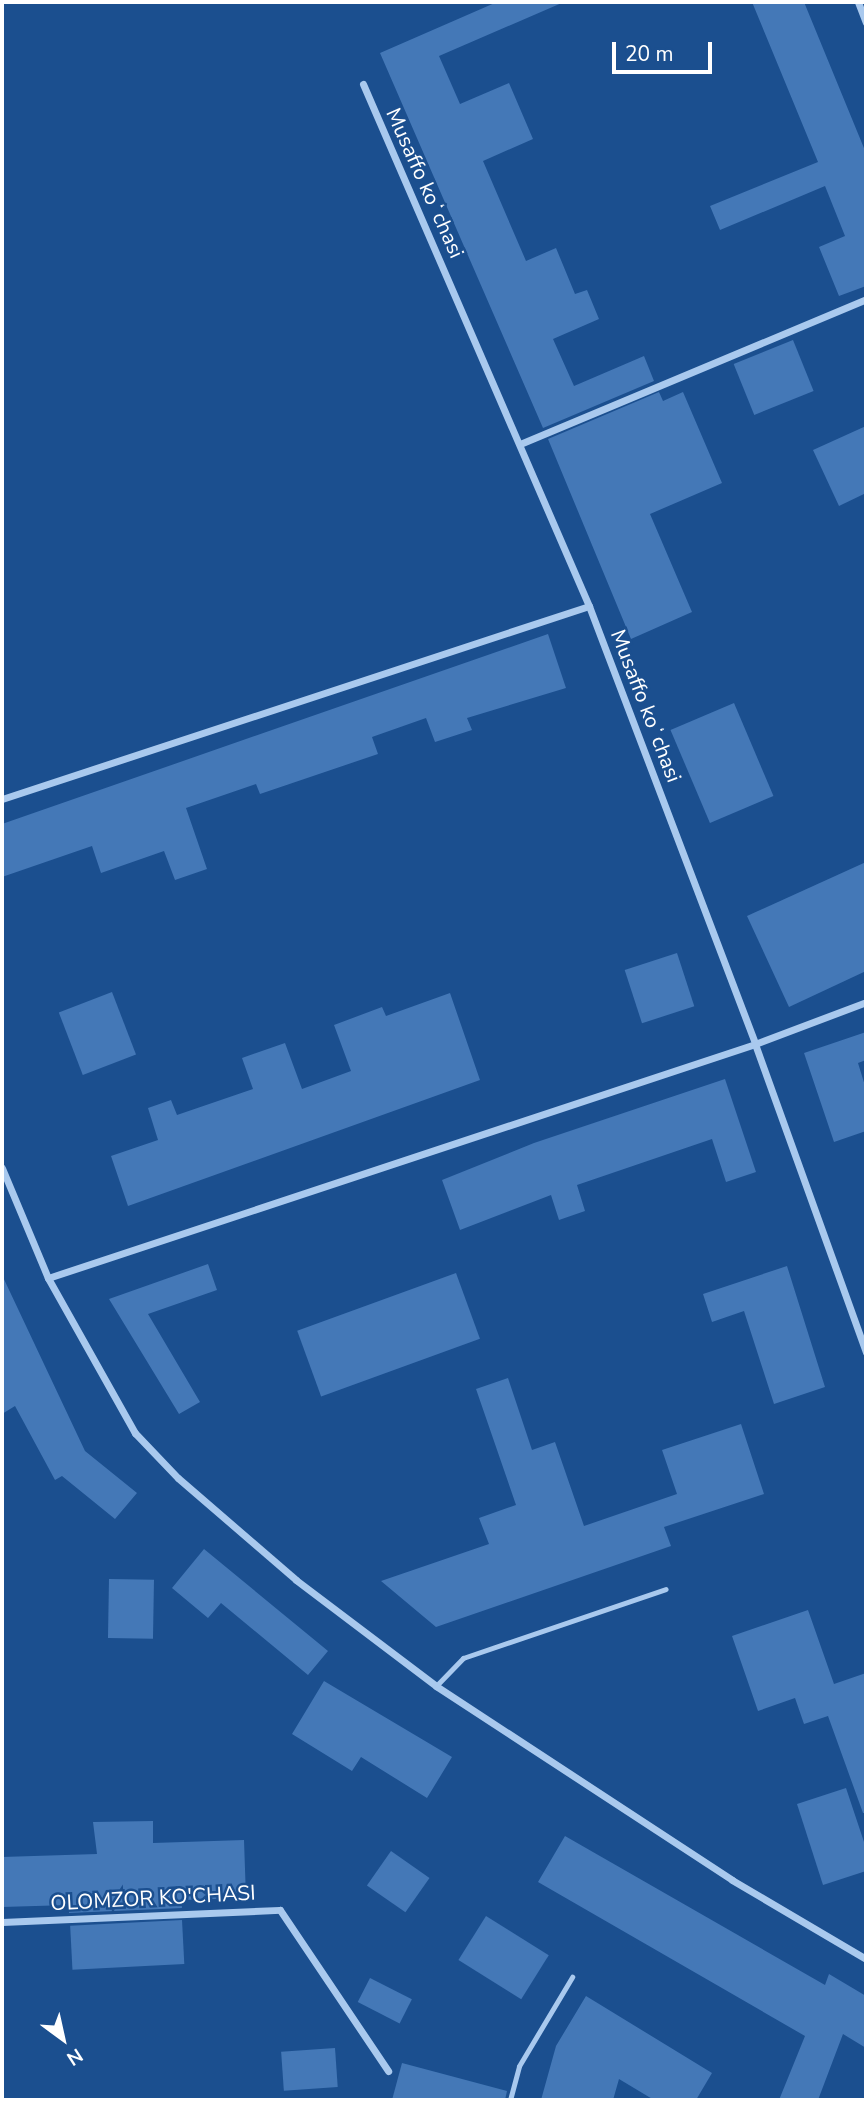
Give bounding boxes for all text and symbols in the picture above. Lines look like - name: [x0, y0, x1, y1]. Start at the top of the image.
- scale bar: [616, 28, 716, 72]
- text: 20 m: [625, 40, 674, 68]
- street label: Musaffo koʻchasi: [381, 104, 469, 262]
- street label: Musaffo koʻchasi: [605, 626, 687, 786]
- street label: OLOMZOR KO'CHASI: [50, 1880, 256, 1916]
- north arrow: [28, 2004, 98, 2074]
- text: N: [61, 2042, 87, 2071]

